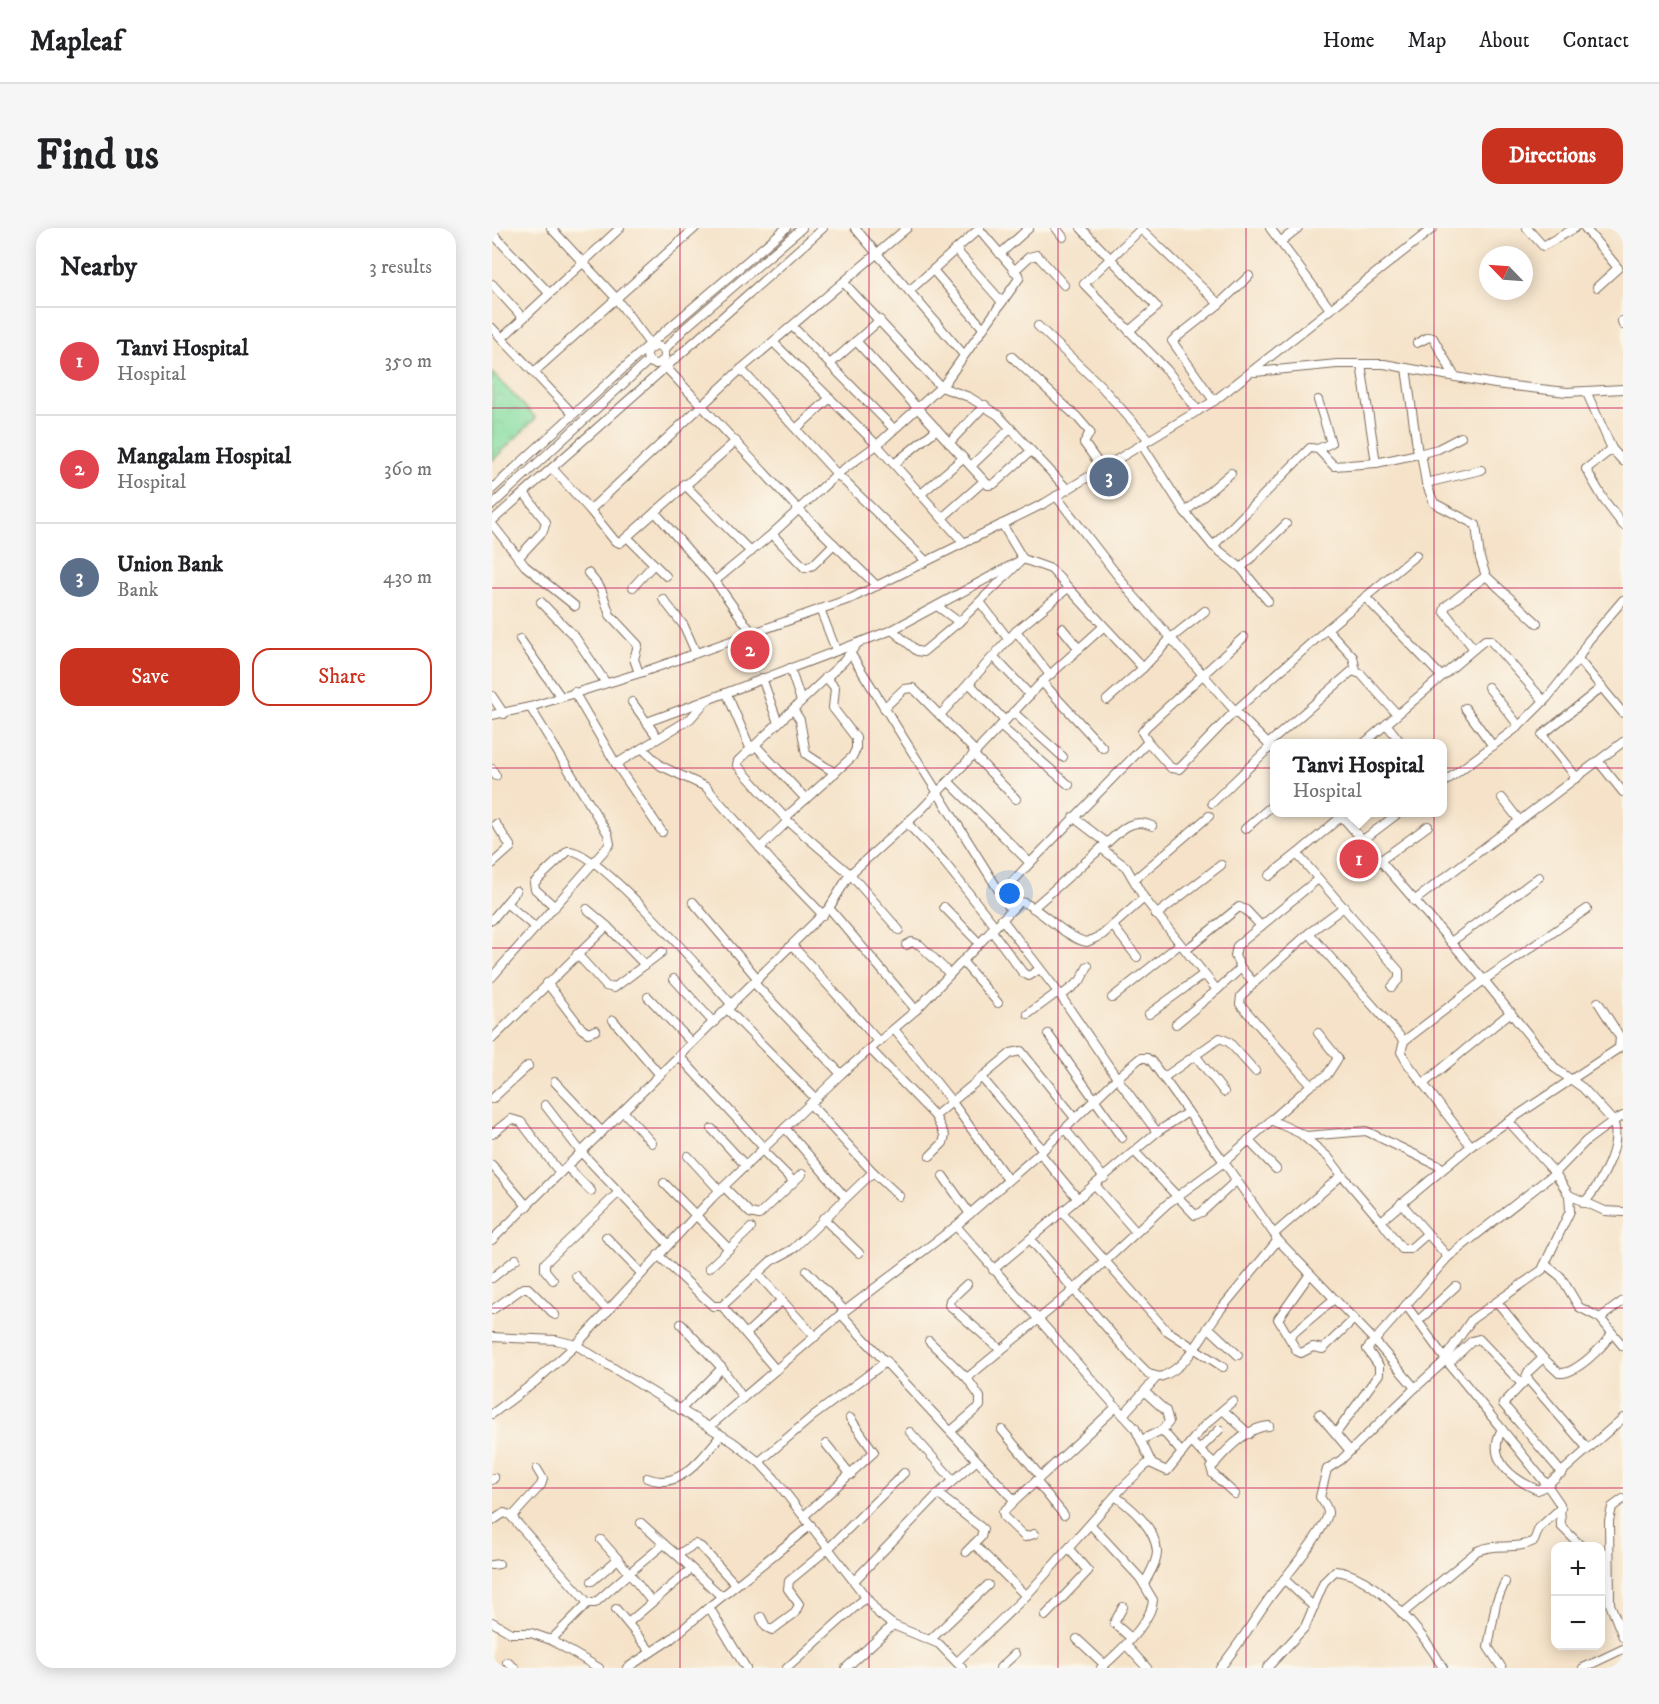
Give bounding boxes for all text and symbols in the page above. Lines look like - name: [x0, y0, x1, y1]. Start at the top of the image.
- text: Mapleaf: [30, 24, 122, 59]
- text: Home: [1323, 28, 1375, 54]
- text: Map: [1408, 28, 1446, 54]
- text: About: [1479, 28, 1530, 54]
- text: Contact: [1563, 28, 1629, 54]
- button: Directions: [1482, 128, 1623, 184]
- text: Find us: [36, 130, 159, 182]
- north arrow: [1479, 246, 1533, 300]
- text: Nearby: [60, 251, 137, 284]
- text: 3 results: [369, 255, 432, 280]
- text: Tanvi Hospital: [117, 335, 248, 362]
- text: 1: [76, 349, 83, 374]
- text: 350 m: [385, 349, 432, 374]
- text: Hospital: [117, 362, 186, 387]
- text: Mangalam Hospital: [117, 443, 291, 470]
- pin: 3: [1090, 454, 1128, 500]
- text: 2: [75, 457, 84, 482]
- text: 360 m: [384, 457, 432, 482]
- text: Hospital: [117, 470, 186, 495]
- text: Union Bank: [117, 551, 223, 578]
- text: 3: [76, 565, 83, 590]
- text: 430 m: [383, 565, 432, 590]
- text: Bank: [117, 578, 159, 603]
- pin: 2: [730, 628, 770, 672]
- button: Save: [60, 648, 240, 706]
- button: Share: [252, 648, 432, 706]
- popup: [1270, 739, 1447, 817]
- text: Tanvi Hospital: [1293, 752, 1424, 779]
- text: Hospital: [1293, 779, 1362, 804]
- pin: 1: [1340, 836, 1378, 882]
- your location: [995, 879, 1024, 908]
- map controls: [1551, 1542, 1605, 1650]
- button: +: [1551, 1542, 1605, 1596]
- button: −: [1551, 1596, 1605, 1650]

